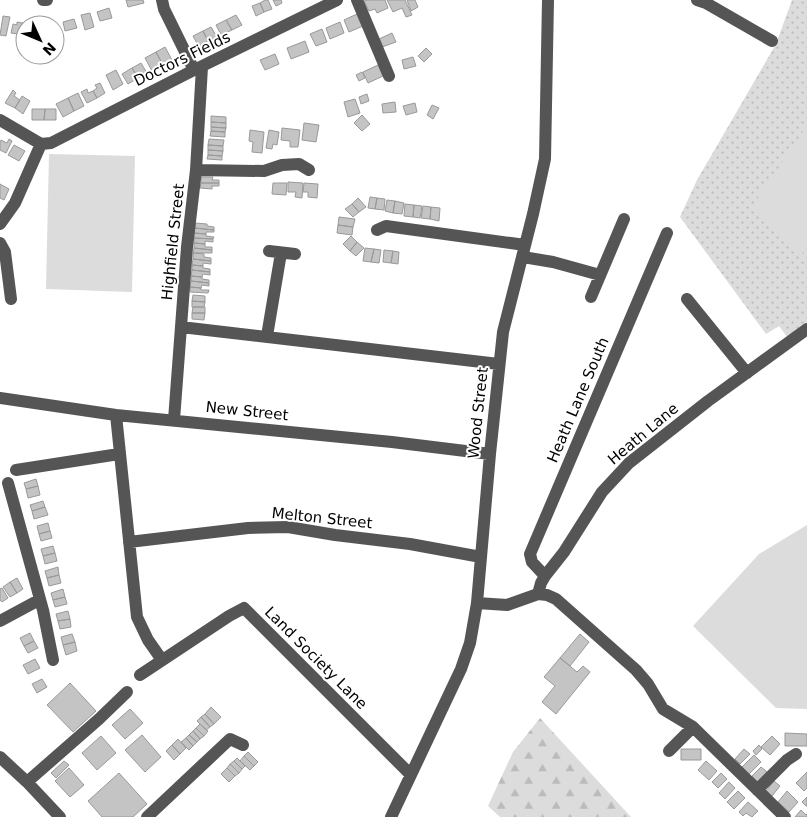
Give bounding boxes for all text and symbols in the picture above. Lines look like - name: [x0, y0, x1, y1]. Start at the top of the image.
- north arrow: [15, 15, 65, 65]
- street label: Doctors Fields: [131, 28, 233, 90]
- text: N: [40, 39, 59, 59]
- street label: Highfield Street: [158, 183, 188, 301]
- street label: Heath Lane South: [543, 335, 613, 465]
- street label: Wood Street: [464, 366, 492, 460]
- street label: New Street: [205, 398, 289, 424]
- street label: Heath Lane: [604, 399, 682, 469]
- street label: Melton Street: [271, 504, 373, 532]
- street label: Land Society Lane: [261, 603, 371, 713]

